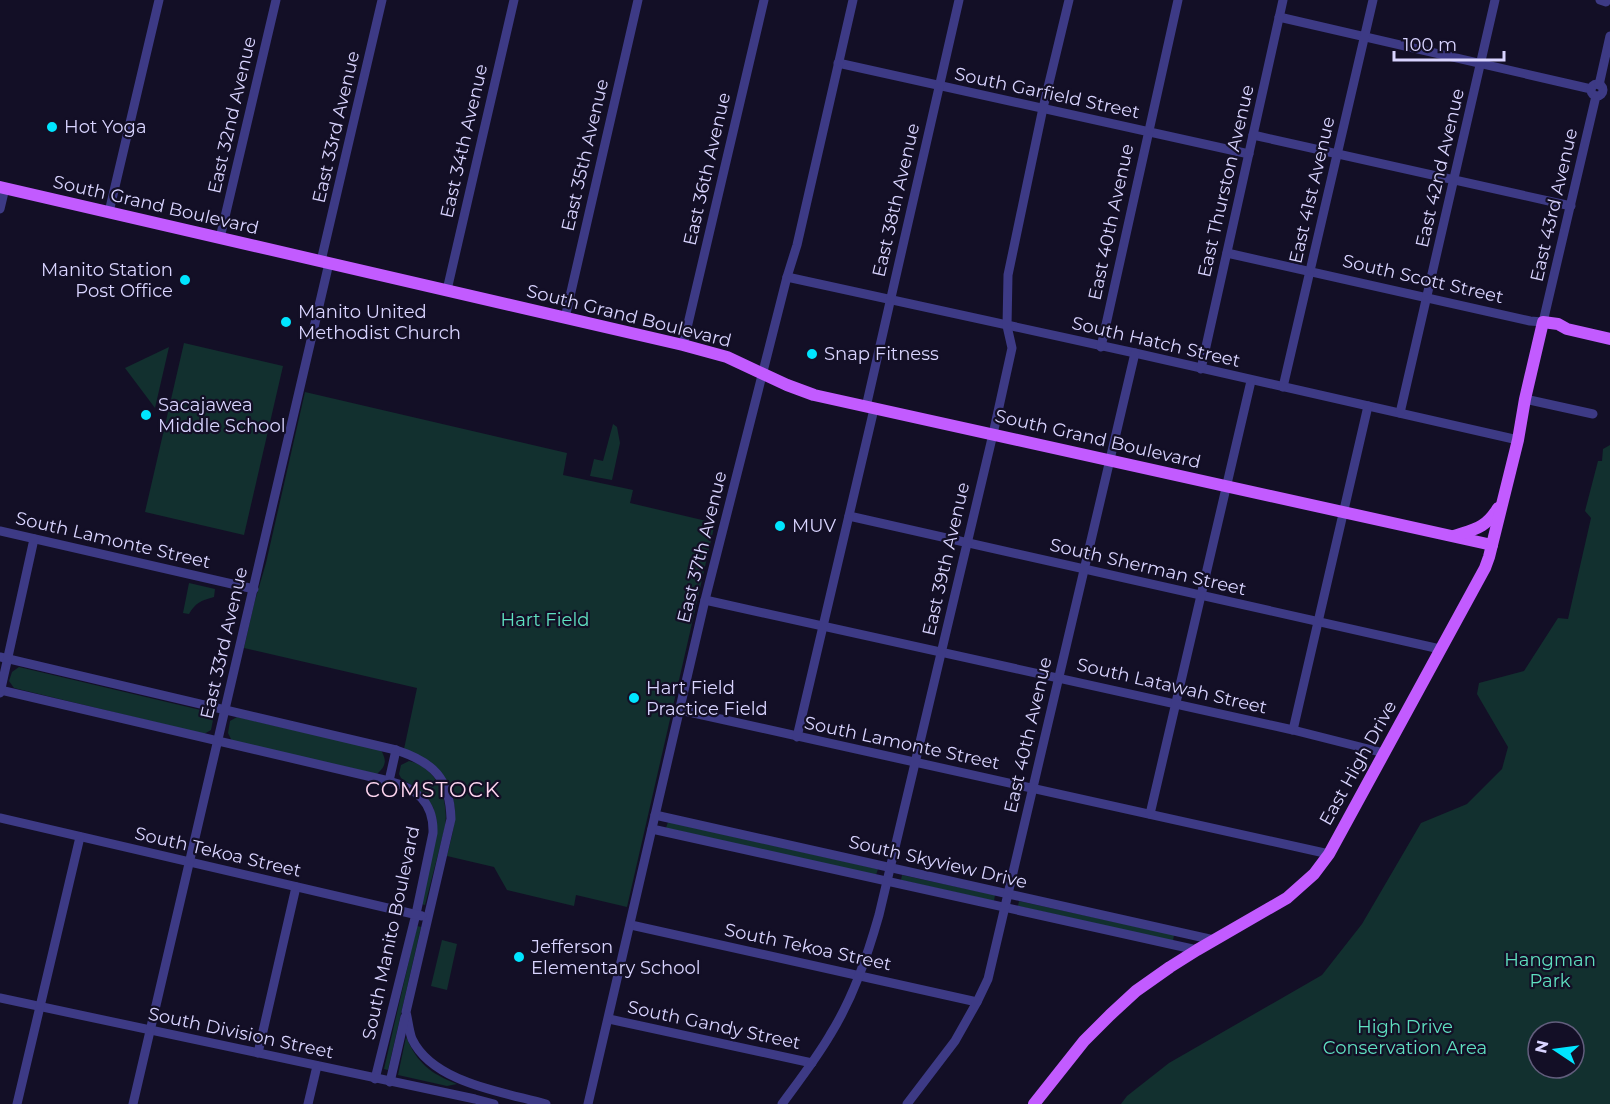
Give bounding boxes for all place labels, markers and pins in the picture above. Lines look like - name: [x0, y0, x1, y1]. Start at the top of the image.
- place label: Hot Yoga: [64, 116, 147, 138]
- marker: Hot Yoga: [45, 120, 59, 134]
- place label: Manito Station Post Office: [41, 259, 173, 302]
- marker: Manito Station Post Office: [178, 273, 192, 287]
- place label: Manito United Methodist Church: [298, 301, 461, 344]
- marker: Manito United Methodist Church: [279, 315, 293, 329]
- place label: Snap Fitness: [824, 343, 939, 365]
- marker: Snap Fitness: [805, 347, 819, 361]
- place label: Sacajawea Middle School: [158, 394, 286, 437]
- marker: Sacajawea Middle School: [139, 408, 153, 422]
- place label: MUV: [792, 515, 836, 537]
- marker: MUV: [773, 519, 787, 533]
- place label: Hart Field Practice Field: [646, 677, 768, 720]
- marker: Hart Field Practice Field: [627, 691, 641, 705]
- place label: Jefferson Elementary School: [530, 936, 701, 979]
- marker: Jefferson Elementary School: [512, 950, 526, 964]

